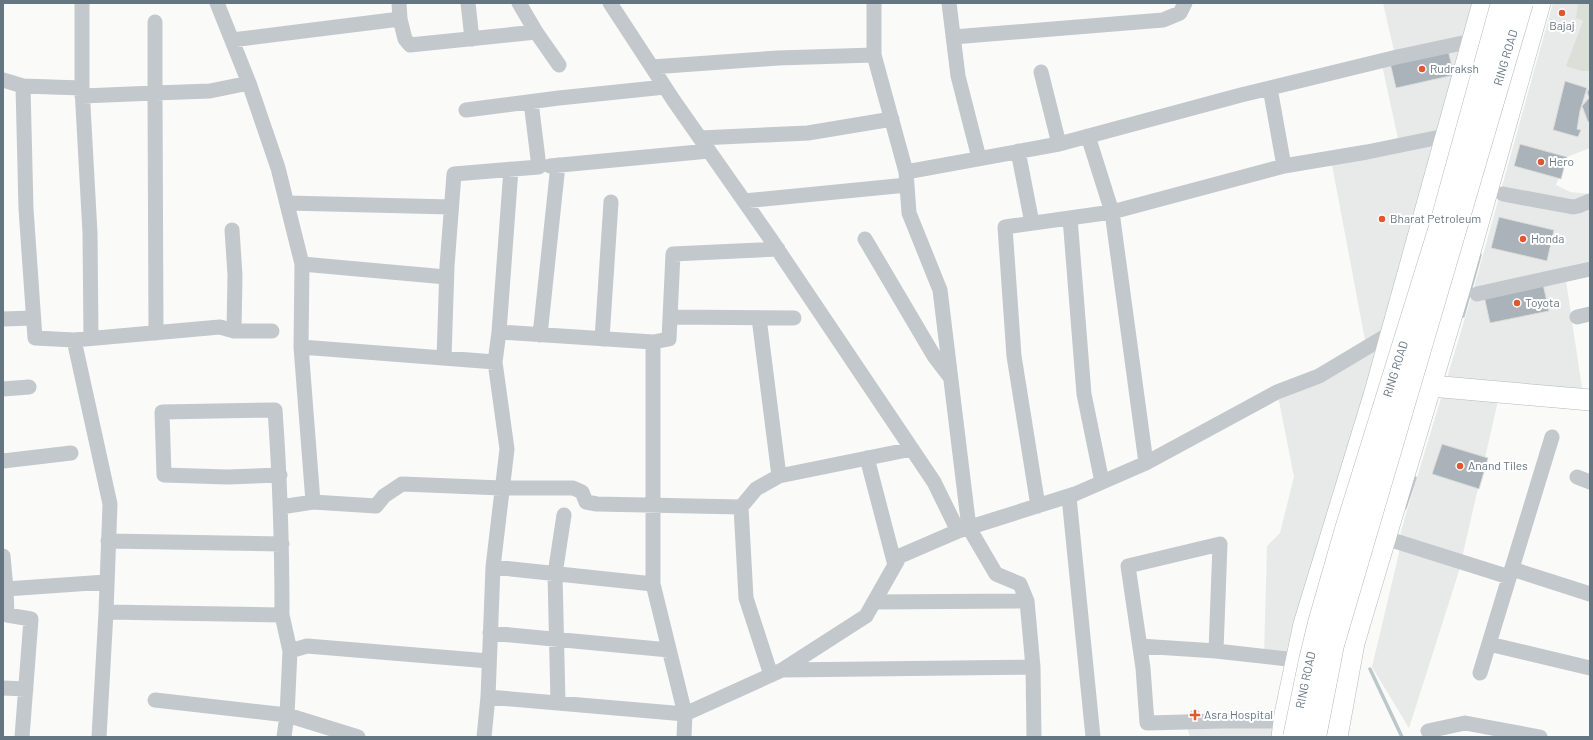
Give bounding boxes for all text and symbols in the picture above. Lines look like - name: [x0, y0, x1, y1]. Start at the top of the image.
- marker: Bajaj: [1557, 8, 1567, 18]
- place label: Bajaj: [1549, 18, 1575, 32]
- street label: RING ROAD: [1490, 28, 1520, 87]
- place label: Rudraksh: [1430, 61, 1479, 75]
- marker: Rudraksh: [1417, 64, 1427, 74]
- place label: Hero: [1549, 154, 1574, 168]
- marker: Hero: [1536, 157, 1546, 167]
- place label: Bharat Petroleum: [1390, 211, 1481, 225]
- marker: Bharat Petroleum: [1377, 214, 1387, 224]
- place label: Honda: [1531, 231, 1564, 245]
- marker: Honda: [1518, 234, 1528, 244]
- place label: Toyota: [1525, 295, 1560, 309]
- marker: Toyota: [1512, 298, 1522, 308]
- street label: RING ROAD: [1380, 339, 1410, 399]
- place label: Anand Tiles: [1468, 458, 1528, 472]
- marker: Anand Tiles: [1455, 461, 1465, 471]
- street label: RING ROAD: [1292, 650, 1318, 710]
- place label: Asra Hospital: [1204, 707, 1273, 721]
- marker: Asra Hospital: [1189, 709, 1201, 721]

